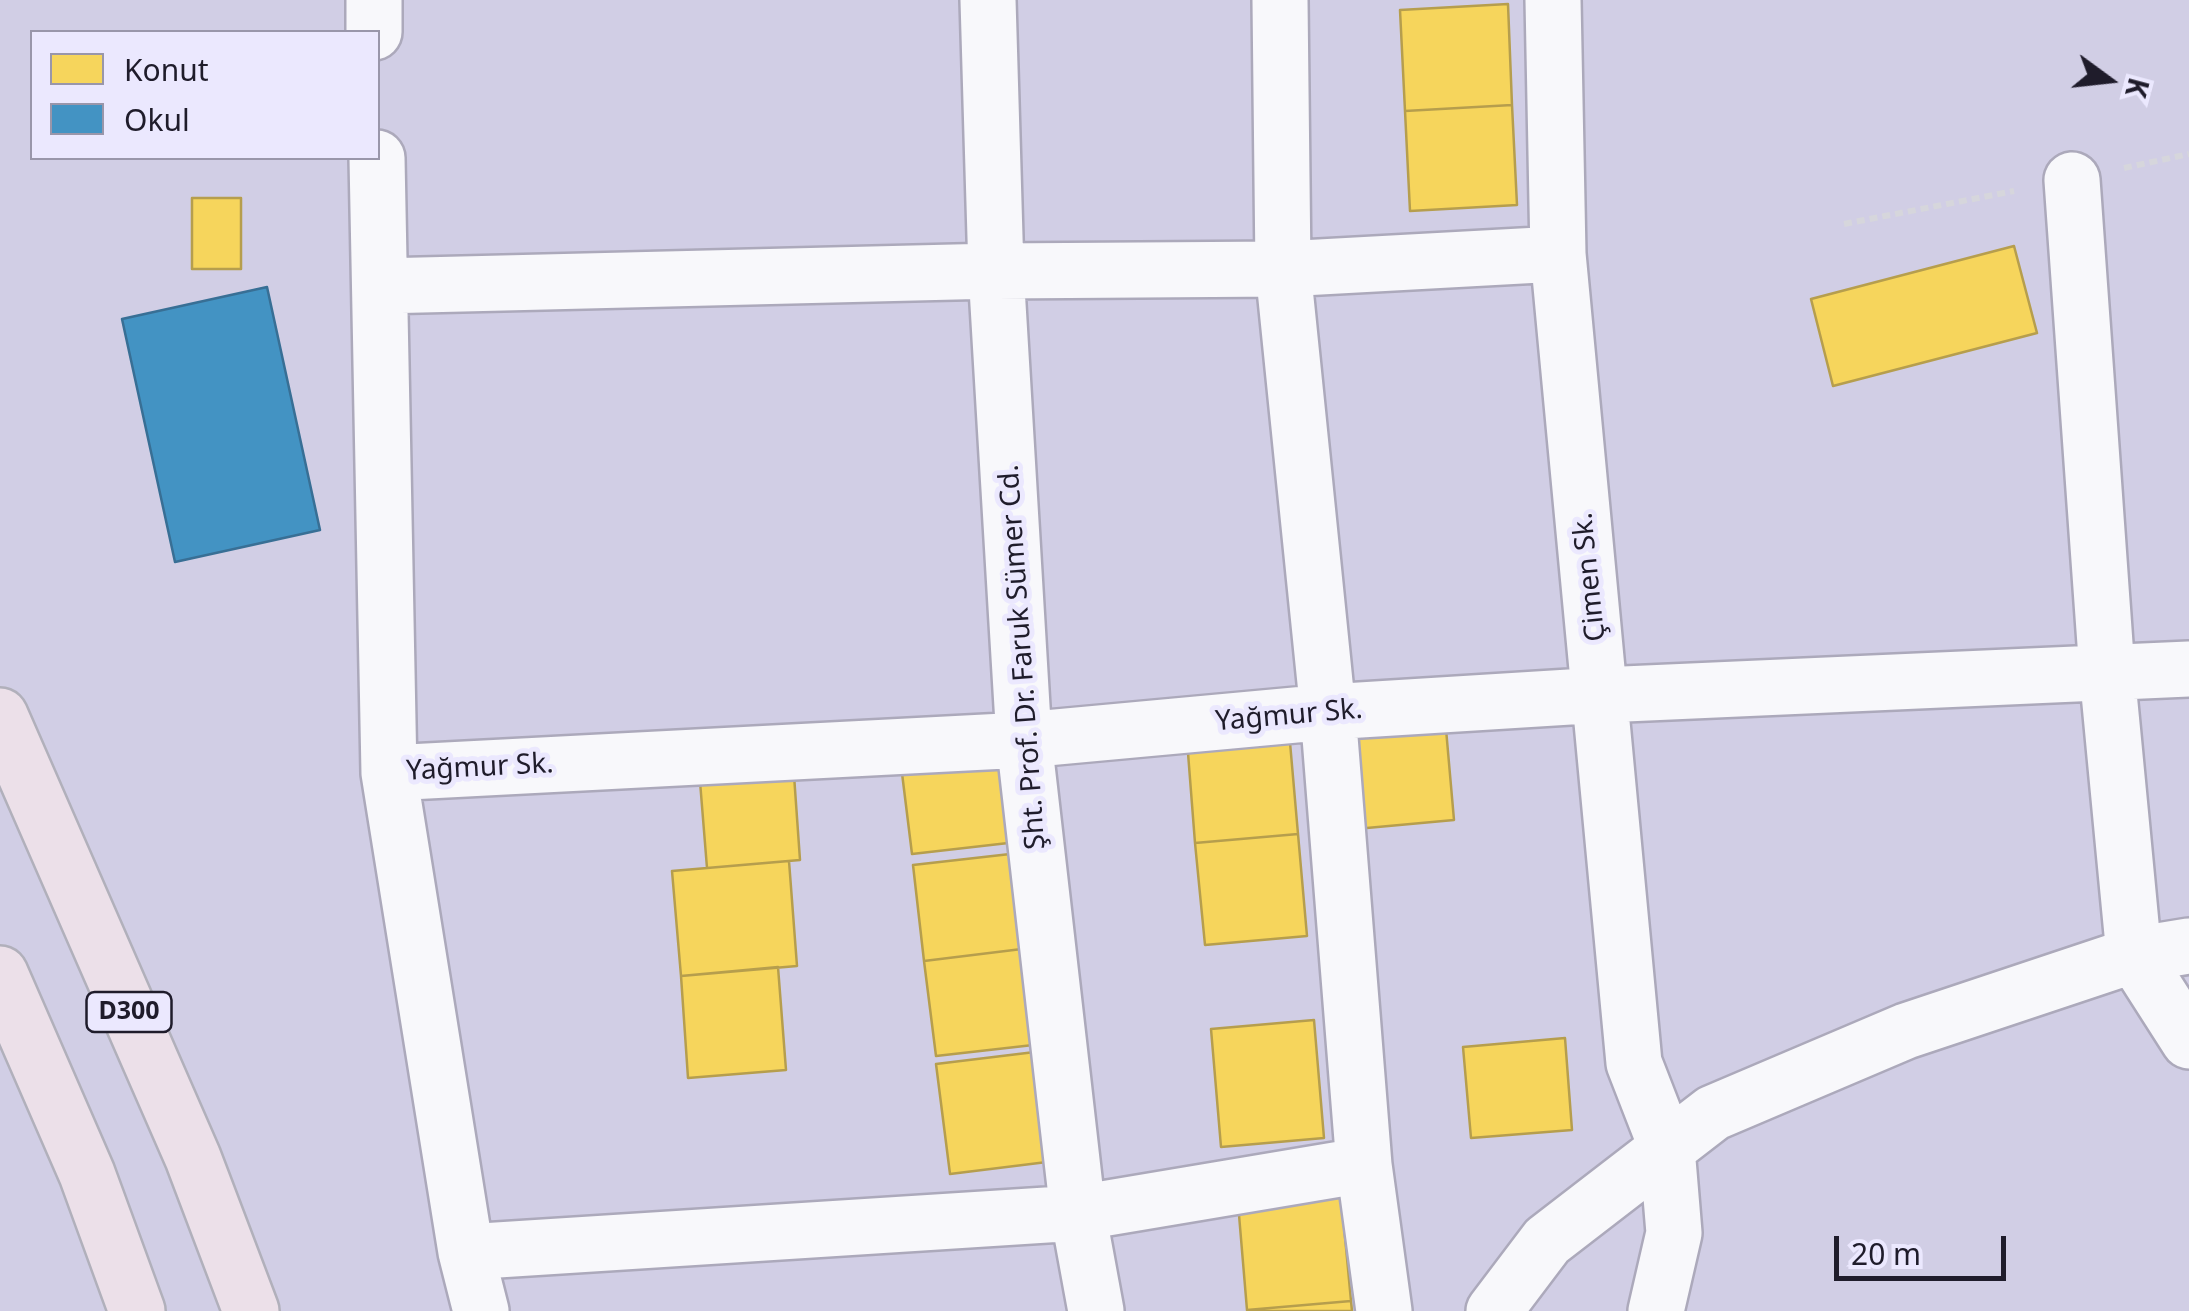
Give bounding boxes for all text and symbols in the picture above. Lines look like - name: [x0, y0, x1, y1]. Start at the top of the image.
- legend: [30, 30, 380, 160]
- north arrow: [2059, 30, 2159, 130]
- text: Konut: [124, 49, 209, 90]
- text: K: [2117, 74, 2159, 102]
- text: Okul: [124, 99, 190, 140]
- street label: Şht. Prof. Dr. Faruk Sümer Cd.: [993, 463, 1053, 851]
- street label: Çimen Sk.: [1567, 511, 1613, 643]
- street label: Yağmur Sk.: [1214, 693, 1364, 739]
- street label: Yağmur Sk.: [405, 747, 555, 789]
- road number: D300: [86, 992, 172, 1032]
- scale bar: [1839, 1216, 2012, 1278]
- text: 20 m: [1851, 1233, 1921, 1274]

